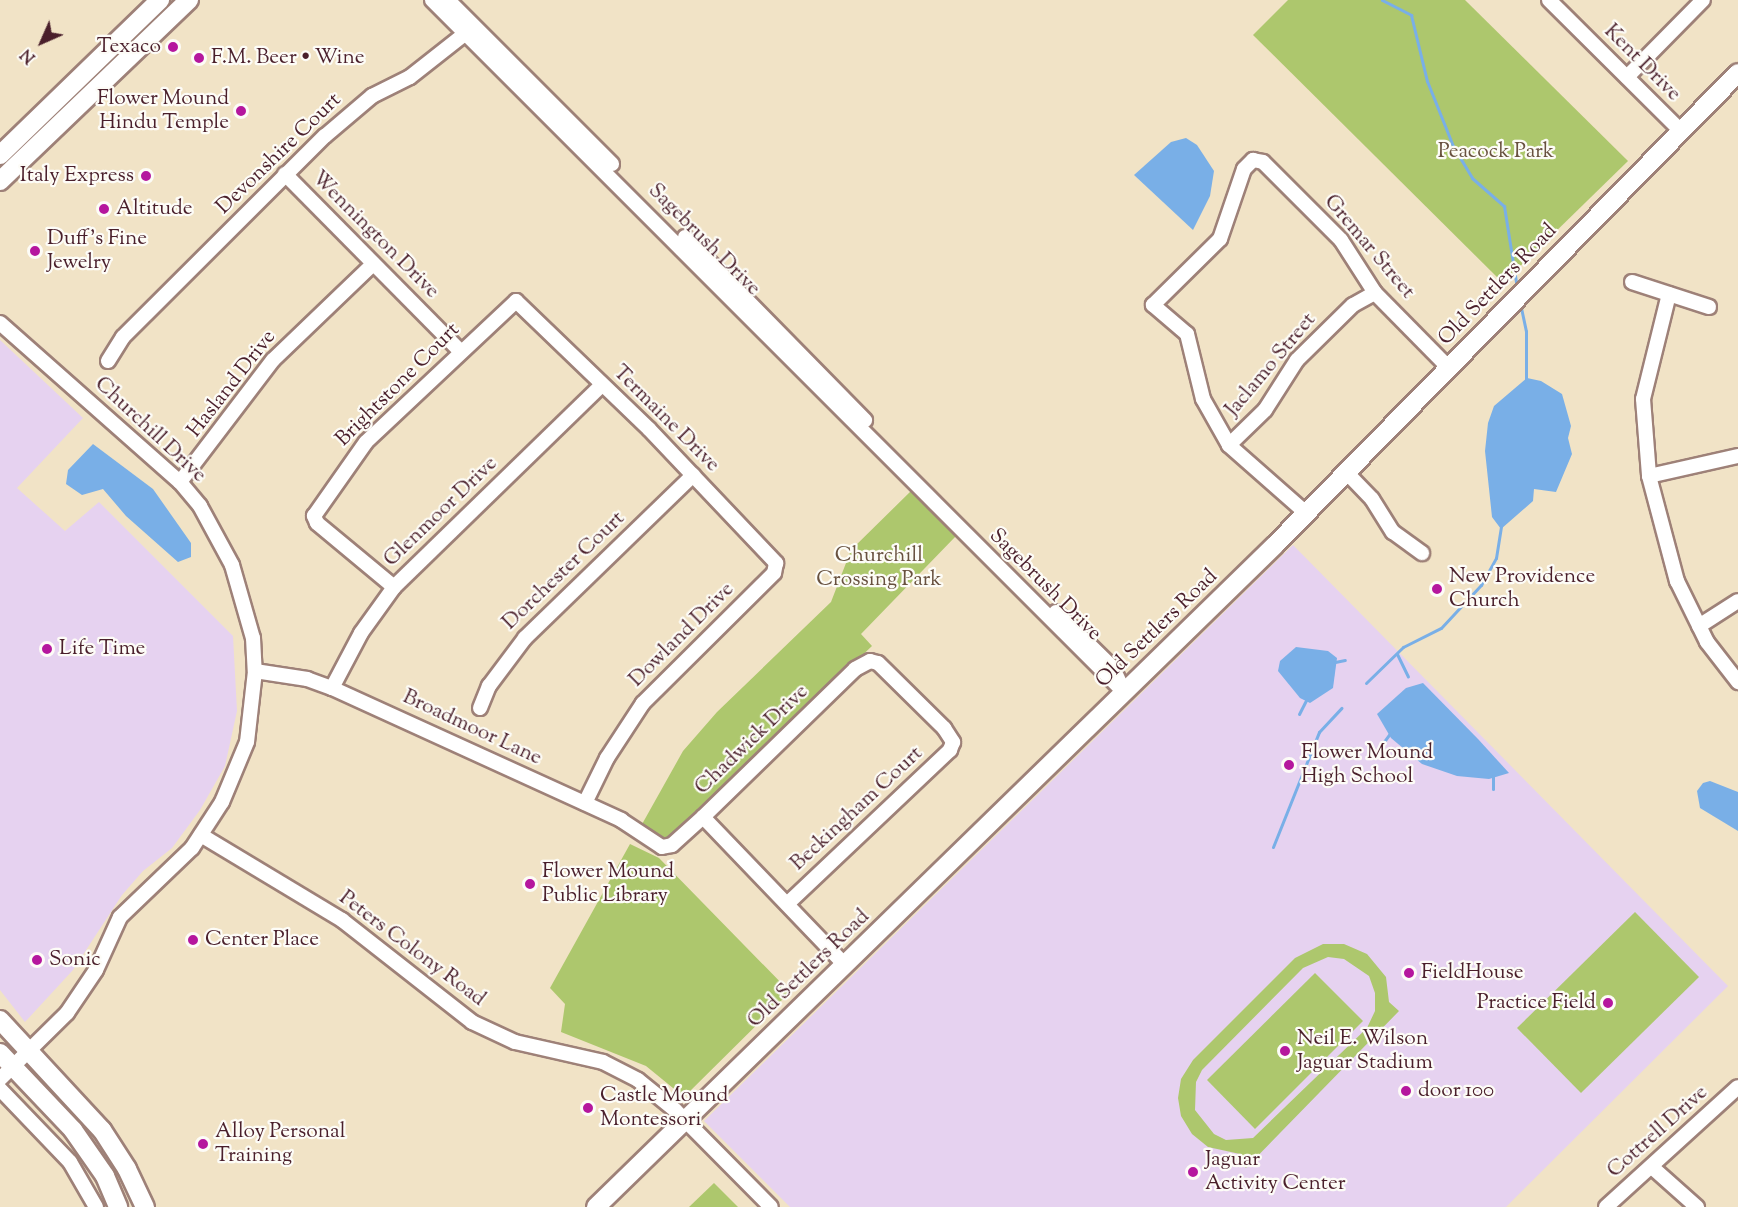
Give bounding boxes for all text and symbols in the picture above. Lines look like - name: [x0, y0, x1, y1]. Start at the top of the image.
- north arrow: [12, 12, 72, 72]
- street label: Kent Drive: [1598, 19, 1686, 107]
- place label: Texaco: [97, 34, 161, 60]
- marker: Texaco: [166, 40, 180, 54]
- text: N: [16, 42, 42, 68]
- place label: F.M. Beer • Wine: [211, 45, 365, 71]
- marker: F.M. Beer • Wine: [192, 51, 206, 65]
- place label: Flower Mound Hindu Temple: [97, 86, 229, 136]
- street label: Devonshire Court: [211, 88, 347, 220]
- marker: Flower Mound Hindu Temple: [234, 104, 248, 118]
- park label: Peacock Park: [1438, 139, 1554, 165]
- place label: Italy Express: [20, 163, 134, 189]
- street label: Wennington Drive: [306, 166, 444, 304]
- marker: Italy Express: [139, 169, 153, 183]
- street label: Sagebrush Drive: [643, 179, 765, 301]
- street label: Gremar Street: [1318, 190, 1420, 304]
- place label: Altitude: [116, 196, 192, 222]
- marker: Altitude: [97, 202, 111, 216]
- street label: Old Settlers Road: [1433, 219, 1563, 351]
- place label: Duff's Fine Jewelry: [47, 226, 147, 276]
- marker: Duff's Fine Jewelry: [28, 244, 42, 258]
- street label: Jaclamo Street: [1220, 308, 1322, 422]
- street label: Brightstone Court: [331, 318, 465, 452]
- street label: Hasland Drive: [182, 325, 282, 443]
- street label: Termaine Drive: [607, 360, 725, 478]
- street label: Churchill Drive: [89, 372, 211, 488]
- street label: Glenmoor Drive: [379, 452, 503, 572]
- street label: Dorchester Court: [498, 506, 630, 636]
- street label: Sagebrush Drive: [984, 524, 1106, 646]
- park label: Churchill Crossing Park: [816, 543, 942, 593]
- street label: Old Settlers Road: [1091, 564, 1223, 694]
- place label: New Providence Church: [1449, 564, 1595, 614]
- street label: Dowland Drive: [624, 577, 740, 693]
- marker: New Providence Church: [1430, 582, 1444, 596]
- place label: Life Time: [59, 636, 145, 662]
- marker: Life Time: [40, 642, 54, 656]
- street label: Chadwick Drive: [690, 680, 814, 800]
- street label: Broadmoor Lane: [398, 685, 546, 771]
- place label: Flower Mound High School: [1301, 740, 1433, 790]
- street label: Beckingham Court: [786, 741, 928, 877]
- marker: Flower Mound High School: [1282, 758, 1296, 772]
- place label: Flower Mound Public Library: [542, 859, 674, 909]
- marker: Flower Mound Public Library: [523, 877, 537, 891]
- street label: Peters Colony Road: [334, 886, 490, 1012]
- street label: Old Settlers Road: [743, 904, 875, 1034]
- place label: Center Place: [205, 927, 319, 953]
- marker: Center Place: [186, 933, 200, 947]
- place label: Sonic: [49, 947, 101, 973]
- marker: Sonic: [30, 953, 44, 967]
- place label: FieldHouse: [1421, 960, 1524, 986]
- marker: FieldHouse: [1402, 966, 1416, 980]
- place label: Practice Field: [1477, 990, 1596, 1016]
- marker: Practice Field: [1601, 996, 1615, 1010]
- place label: Neil E. Wilson Jaguar Stadium: [1297, 1026, 1433, 1076]
- marker: Neil E. Wilson Jaguar Stadium: [1278, 1044, 1292, 1058]
- place label: door 100: [1418, 1078, 1494, 1104]
- street label: Cottrell Drive: [1603, 1080, 1713, 1184]
- place label: Castle Mound Montessori: [600, 1083, 728, 1133]
- marker: door 100: [1399, 1084, 1413, 1098]
- marker: Castle Mound Montessori: [581, 1101, 595, 1115]
- place label: Alloy Personal Training: [215, 1119, 346, 1169]
- marker: Alloy Personal Training: [196, 1137, 210, 1151]
- place label: Jaguar Activity Center: [1205, 1147, 1346, 1197]
- marker: Jaguar Activity Center: [1186, 1165, 1200, 1179]

